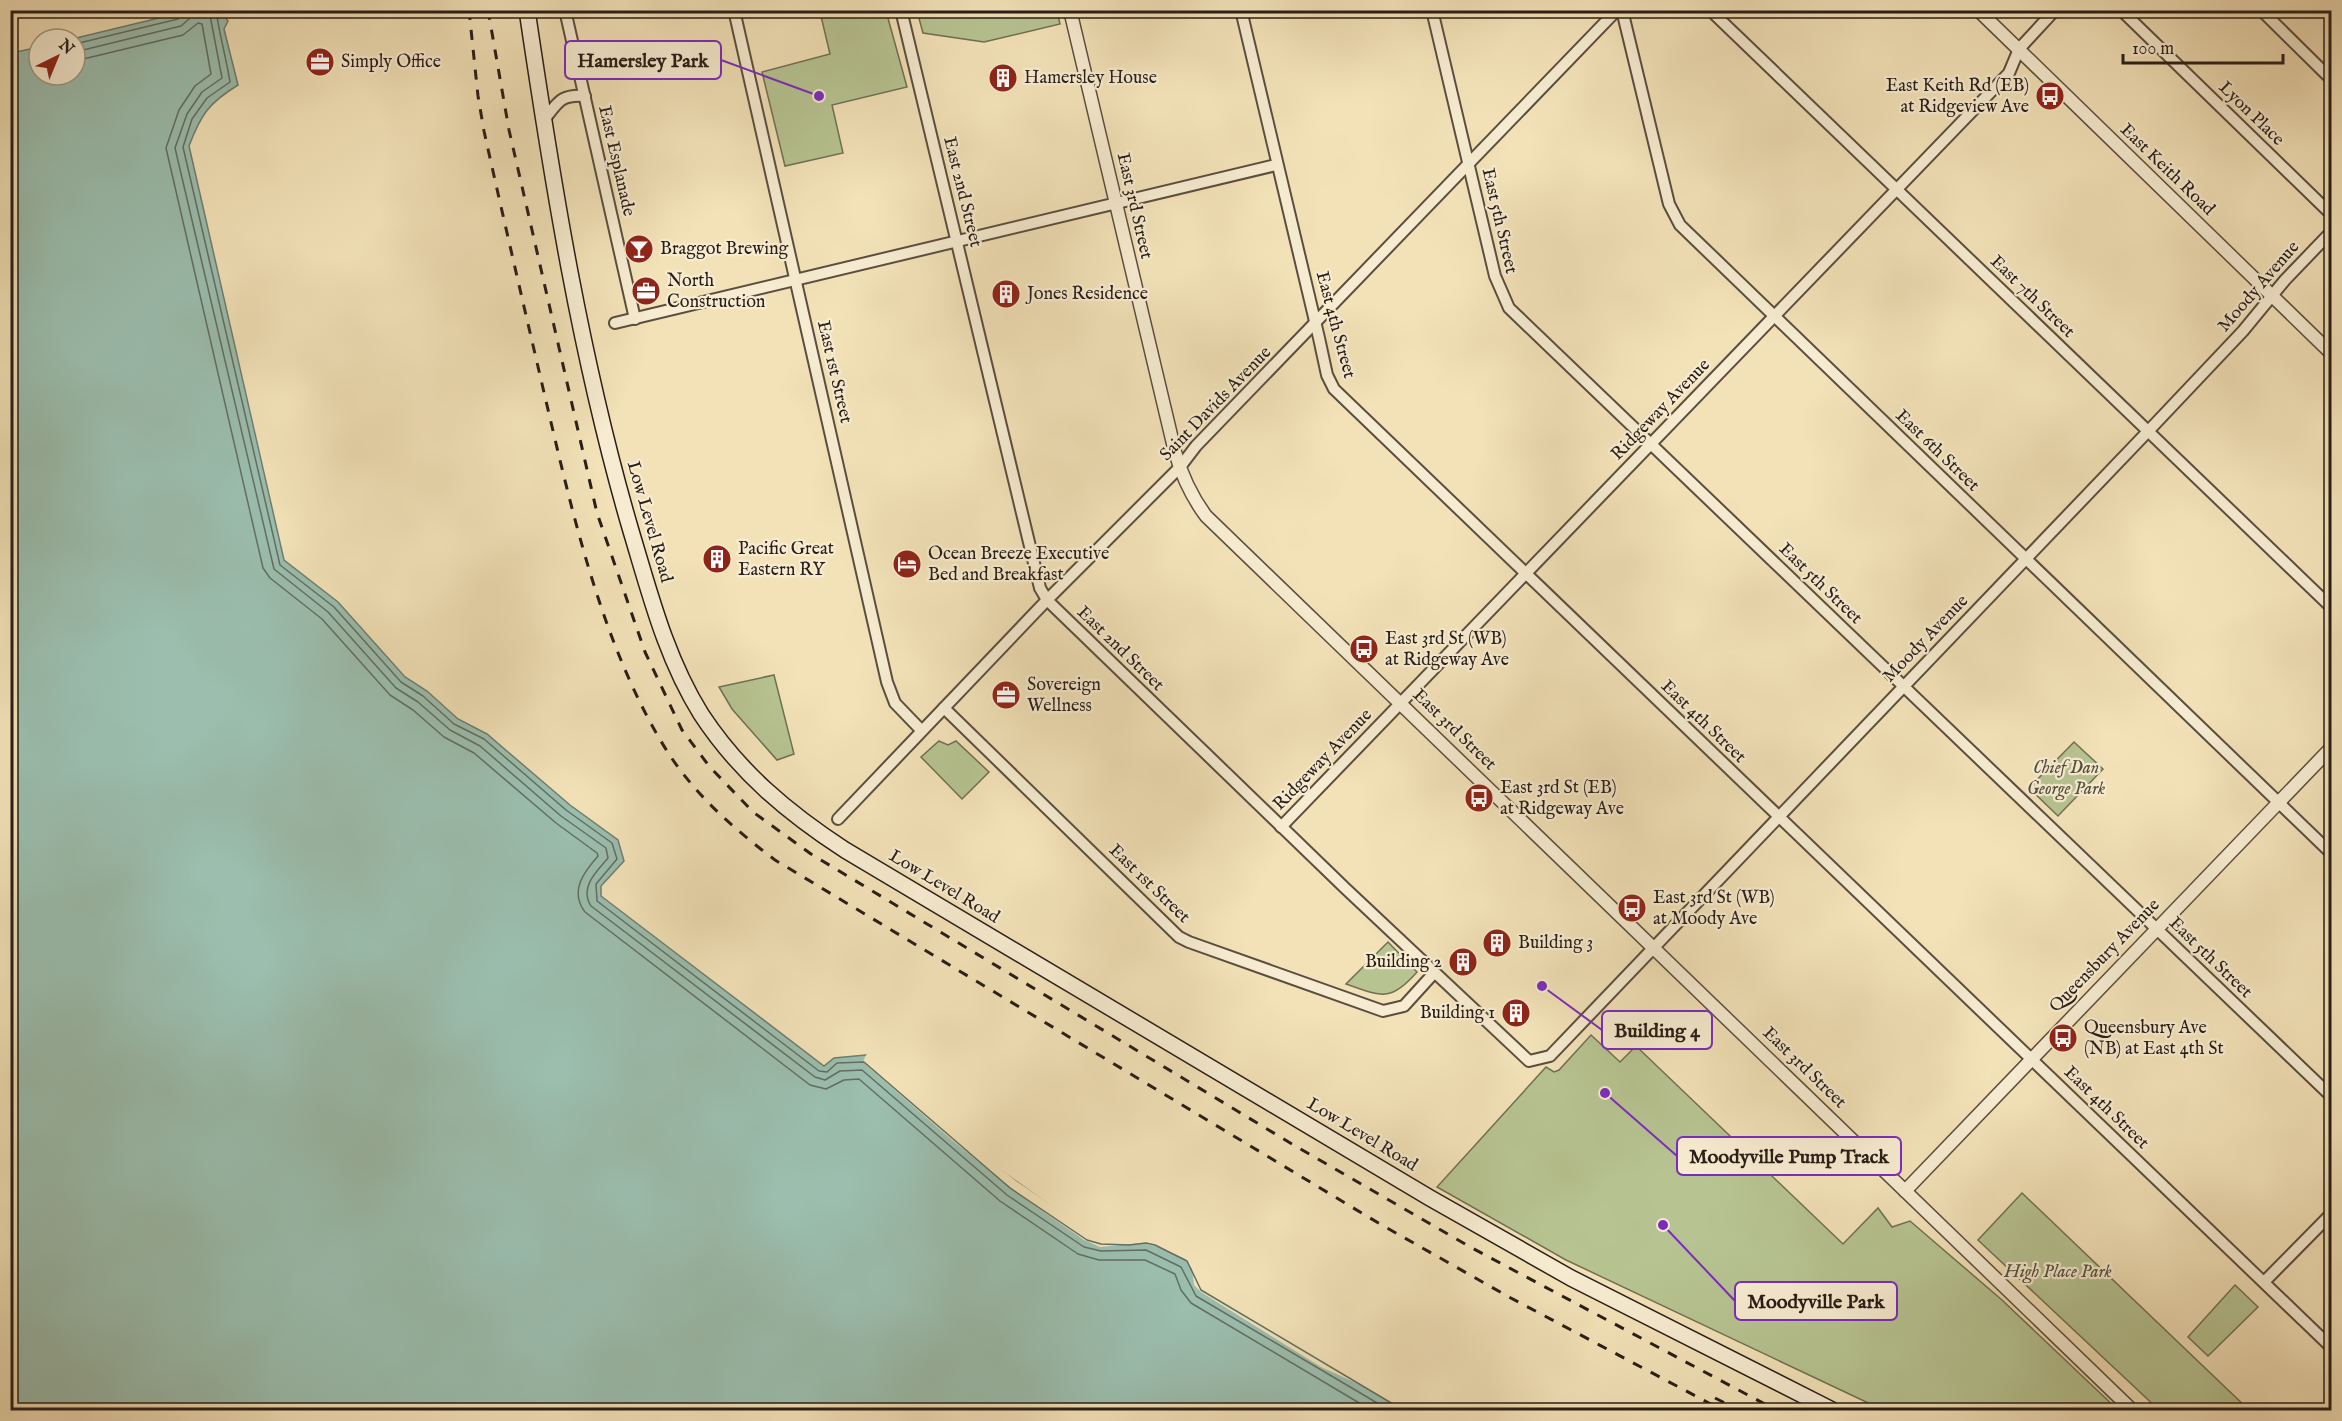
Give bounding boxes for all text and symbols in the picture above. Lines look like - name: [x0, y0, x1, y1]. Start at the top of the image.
- north arrow: [27, 27, 87, 87]
- scale bar: [2123, 27, 2284, 65]
- text: N: [53, 35, 78, 60]
- text: 100 m: [2132, 38, 2174, 61]
- callout: Hamersley Park: [565, 41, 721, 79]
- office icon: Simply Office: [304, 46, 336, 78]
- text: Hamersley Park: [577, 49, 710, 74]
- place label: Simply Office: [341, 51, 441, 74]
- building icon: Hamersley House: [987, 62, 1019, 94]
- place label: Hamersley House: [1024, 67, 1157, 90]
- place label: East Keith Rd (EB) at Ridgeview Ave: [1886, 75, 2029, 119]
- street label: Lyon Place: [2213, 77, 2289, 151]
- bus stop icon: East Keith Rd (EB) at Ridgeview Ave: [2034, 80, 2066, 112]
- street label: East Esplanade: [592, 103, 640, 219]
- street label: East Keith Road: [2115, 119, 2220, 221]
- street label: East 2nd Street: [937, 134, 987, 250]
- street label: East 3rd Street: [1111, 151, 1157, 261]
- street label: East 5th Street: [1476, 166, 1522, 276]
- bar icon: Braggot Brewing: [623, 233, 655, 265]
- street label: Moody Avenue: [2213, 237, 2305, 337]
- place label: Braggot Brewing: [660, 238, 789, 261]
- street label: East 7th Street: [1985, 251, 2079, 343]
- street label: East 4th Street: [1310, 269, 1360, 381]
- place label: North Construction: [667, 270, 766, 314]
- office icon: North Construction: [630, 275, 662, 307]
- building icon: Jones Residence: [990, 278, 1022, 310]
- place label: Jones Residence: [1025, 283, 1148, 306]
- street label: East 1st Street: [811, 318, 857, 426]
- street label: Saint Davids Avenue: [1155, 342, 1277, 466]
- street label: Ridgeway Avenue: [1606, 354, 1716, 466]
- street label: East 6th Street: [1890, 405, 1984, 497]
- street label: Low Level Road: [621, 459, 677, 586]
- place label: Pacific Great Eastern RY: [738, 538, 834, 582]
- street label: East 5th Street: [1773, 538, 1867, 630]
- building icon: Pacific Great Eastern RY: [701, 543, 733, 575]
- place label: Ocean Breeze Executive Bed and Breakfast: [928, 543, 1109, 587]
- hotel icon: Ocean Breeze Executive Bed and Breakfast: [891, 548, 923, 580]
- street label: Moody Avenue: [1878, 590, 1974, 688]
- street label: East 2nd Street: [1071, 601, 1169, 697]
- place label: East 3rd St (WB) at Ridgeway Ave: [1385, 628, 1509, 672]
- bus stop icon: East 3rd St (WB) at Ridgeway Ave: [1348, 633, 1380, 665]
- place label: Sovereign Wellness: [1027, 674, 1101, 718]
- street label: East 4th Street: [1655, 676, 1751, 768]
- office icon: Sovereign Wellness: [990, 679, 1022, 711]
- street label: East 3rd Street: [1407, 684, 1501, 776]
- street label: Ridgeway Avenue: [1268, 704, 1378, 816]
- park label: Chief Dan George Park: [2027, 757, 2105, 801]
- place label: East 3rd St (EB) at Ridgeway Ave: [1500, 777, 1624, 821]
- bus stop icon: East 3rd St (EB) at Ridgeway Ave: [1463, 782, 1495, 814]
- street label: East 1st Street: [1103, 839, 1195, 929]
- street label: Low Level Road: [884, 845, 1004, 929]
- place label: East 3rd St (WB) at Moody Ave: [1653, 887, 1775, 931]
- bus stop icon: East 3rd St (WB) at Moody Ave: [1616, 892, 1648, 924]
- street label: Queensbury Avenue: [2045, 894, 2165, 1018]
- street label: East 5th Street: [2163, 912, 2257, 1004]
- building icon: Building 3: [1481, 927, 1513, 959]
- place label: Building 3: [1518, 932, 1593, 955]
- building icon: Building 2: [1447, 946, 1479, 978]
- place label: Building 2: [1365, 951, 1442, 974]
- building icon: Building 1: [1500, 997, 1532, 1029]
- place label: Building 1: [1420, 1002, 1495, 1025]
- callout: Building 4: [1602, 1011, 1712, 1049]
- place label: Queensbury Ave (NB) at East 4th St: [2084, 1017, 2224, 1061]
- text: Building 4: [1614, 1019, 1701, 1044]
- street label: East 3rd Street: [1757, 1022, 1851, 1114]
- bus stop icon: Queensbury Ave (NB) at East 4th St: [2047, 1022, 2079, 1054]
- street label: East 4th Street: [2058, 1062, 2154, 1154]
- street label: Low Level Road: [1302, 1093, 1422, 1177]
- callout: Moodyville Pump Track: [1677, 1137, 1901, 1175]
- text: Moodyville Pump Track: [1689, 1145, 1890, 1170]
- park label: High Place Park: [2003, 1261, 2112, 1284]
- callout: Moodyville Park: [1735, 1282, 1897, 1320]
- text: Moodyville Park: [1747, 1290, 1886, 1315]

